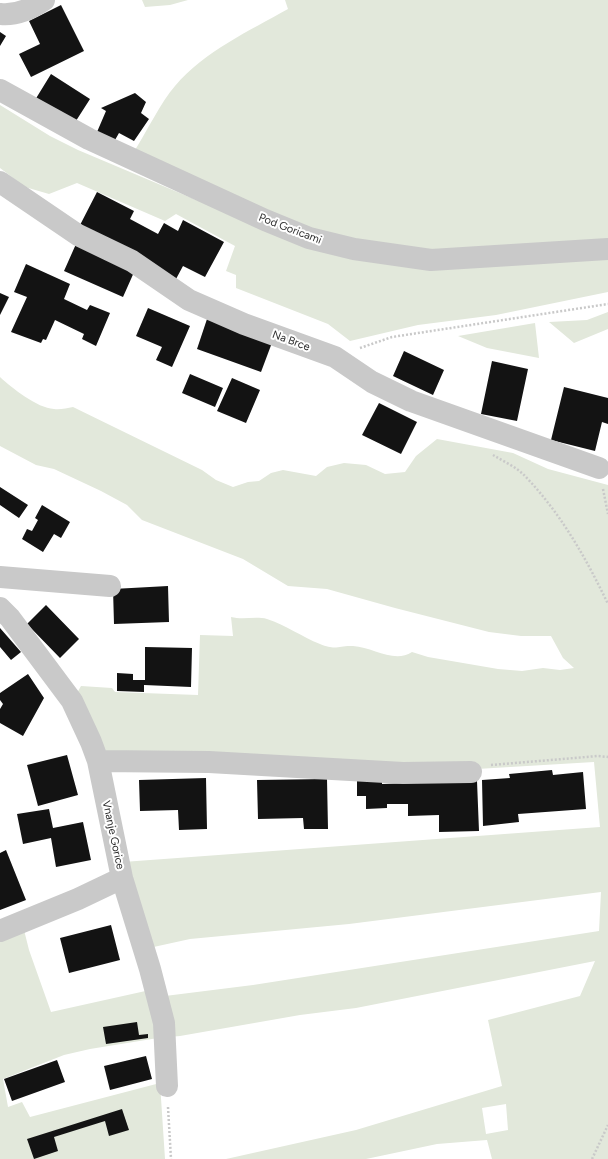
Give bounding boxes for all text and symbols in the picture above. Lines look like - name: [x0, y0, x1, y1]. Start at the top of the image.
- street label: Pod Goricami: [257, 211, 323, 247]
- street label: Na Brce: [270, 328, 312, 354]
- street label: Vnanje Gorice: [99, 799, 127, 871]

